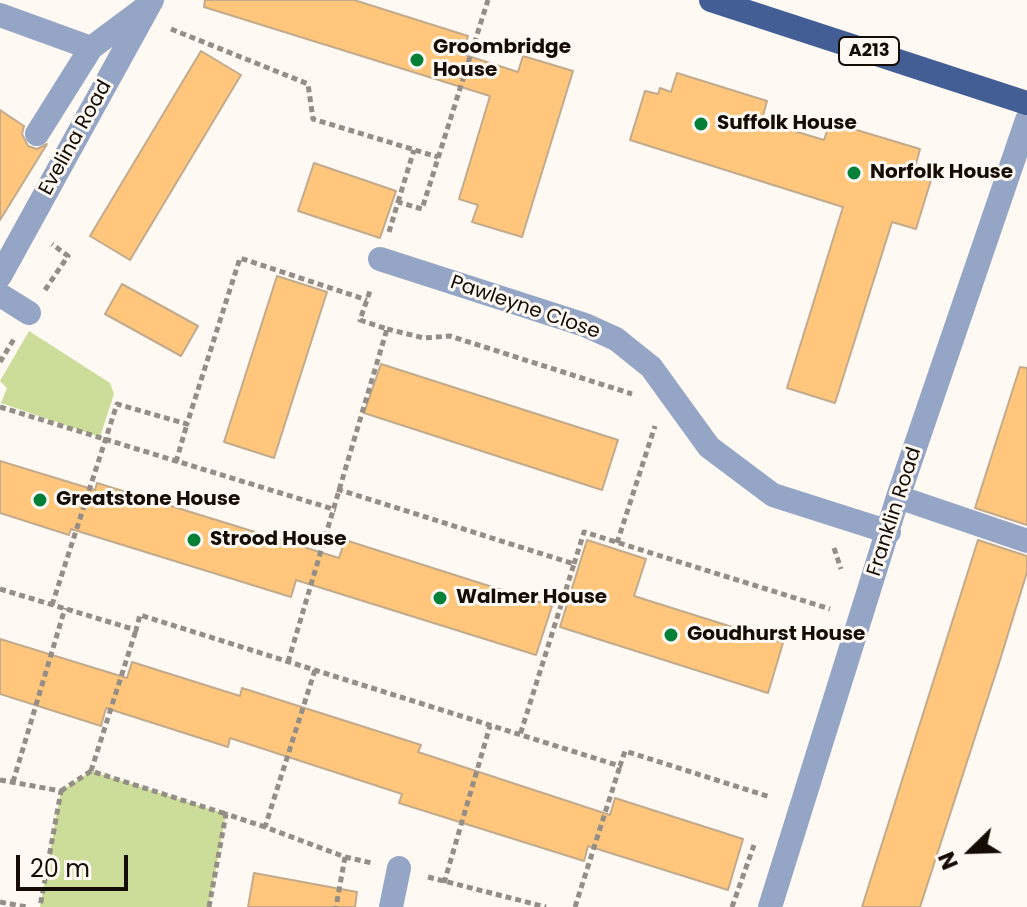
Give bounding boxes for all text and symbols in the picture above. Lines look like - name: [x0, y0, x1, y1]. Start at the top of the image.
- place label: Groombridge House: [433, 36, 571, 83]
- road number: A213: [839, 37, 899, 65]
- marker: Groombridge House: [408, 51, 426, 69]
- street label: Evelina Road: [35, 76, 117, 200]
- place label: Suffolk House: [717, 112, 857, 136]
- marker: Suffolk House: [692, 115, 710, 133]
- place label: Norfolk House: [870, 161, 1013, 185]
- marker: Norfolk House: [845, 164, 863, 182]
- street label: Pawleyne Close: [447, 271, 603, 345]
- street label: Franklin Road: [863, 445, 927, 579]
- place label: Greatstone House: [56, 488, 240, 512]
- marker: Greatstone House: [31, 491, 49, 509]
- place label: Strood House: [210, 528, 347, 552]
- marker: Strood House: [185, 531, 203, 549]
- place label: Walmer House: [456, 586, 607, 610]
- marker: Walmer House: [431, 589, 449, 607]
- place label: Goudhurst House: [687, 623, 865, 647]
- marker: Goudhurst House: [662, 626, 680, 644]
- north arrow: [931, 811, 1011, 891]
- scale bar: [20, 839, 132, 889]
- text: N: [931, 847, 966, 874]
- text: 20 m: [30, 852, 90, 885]

